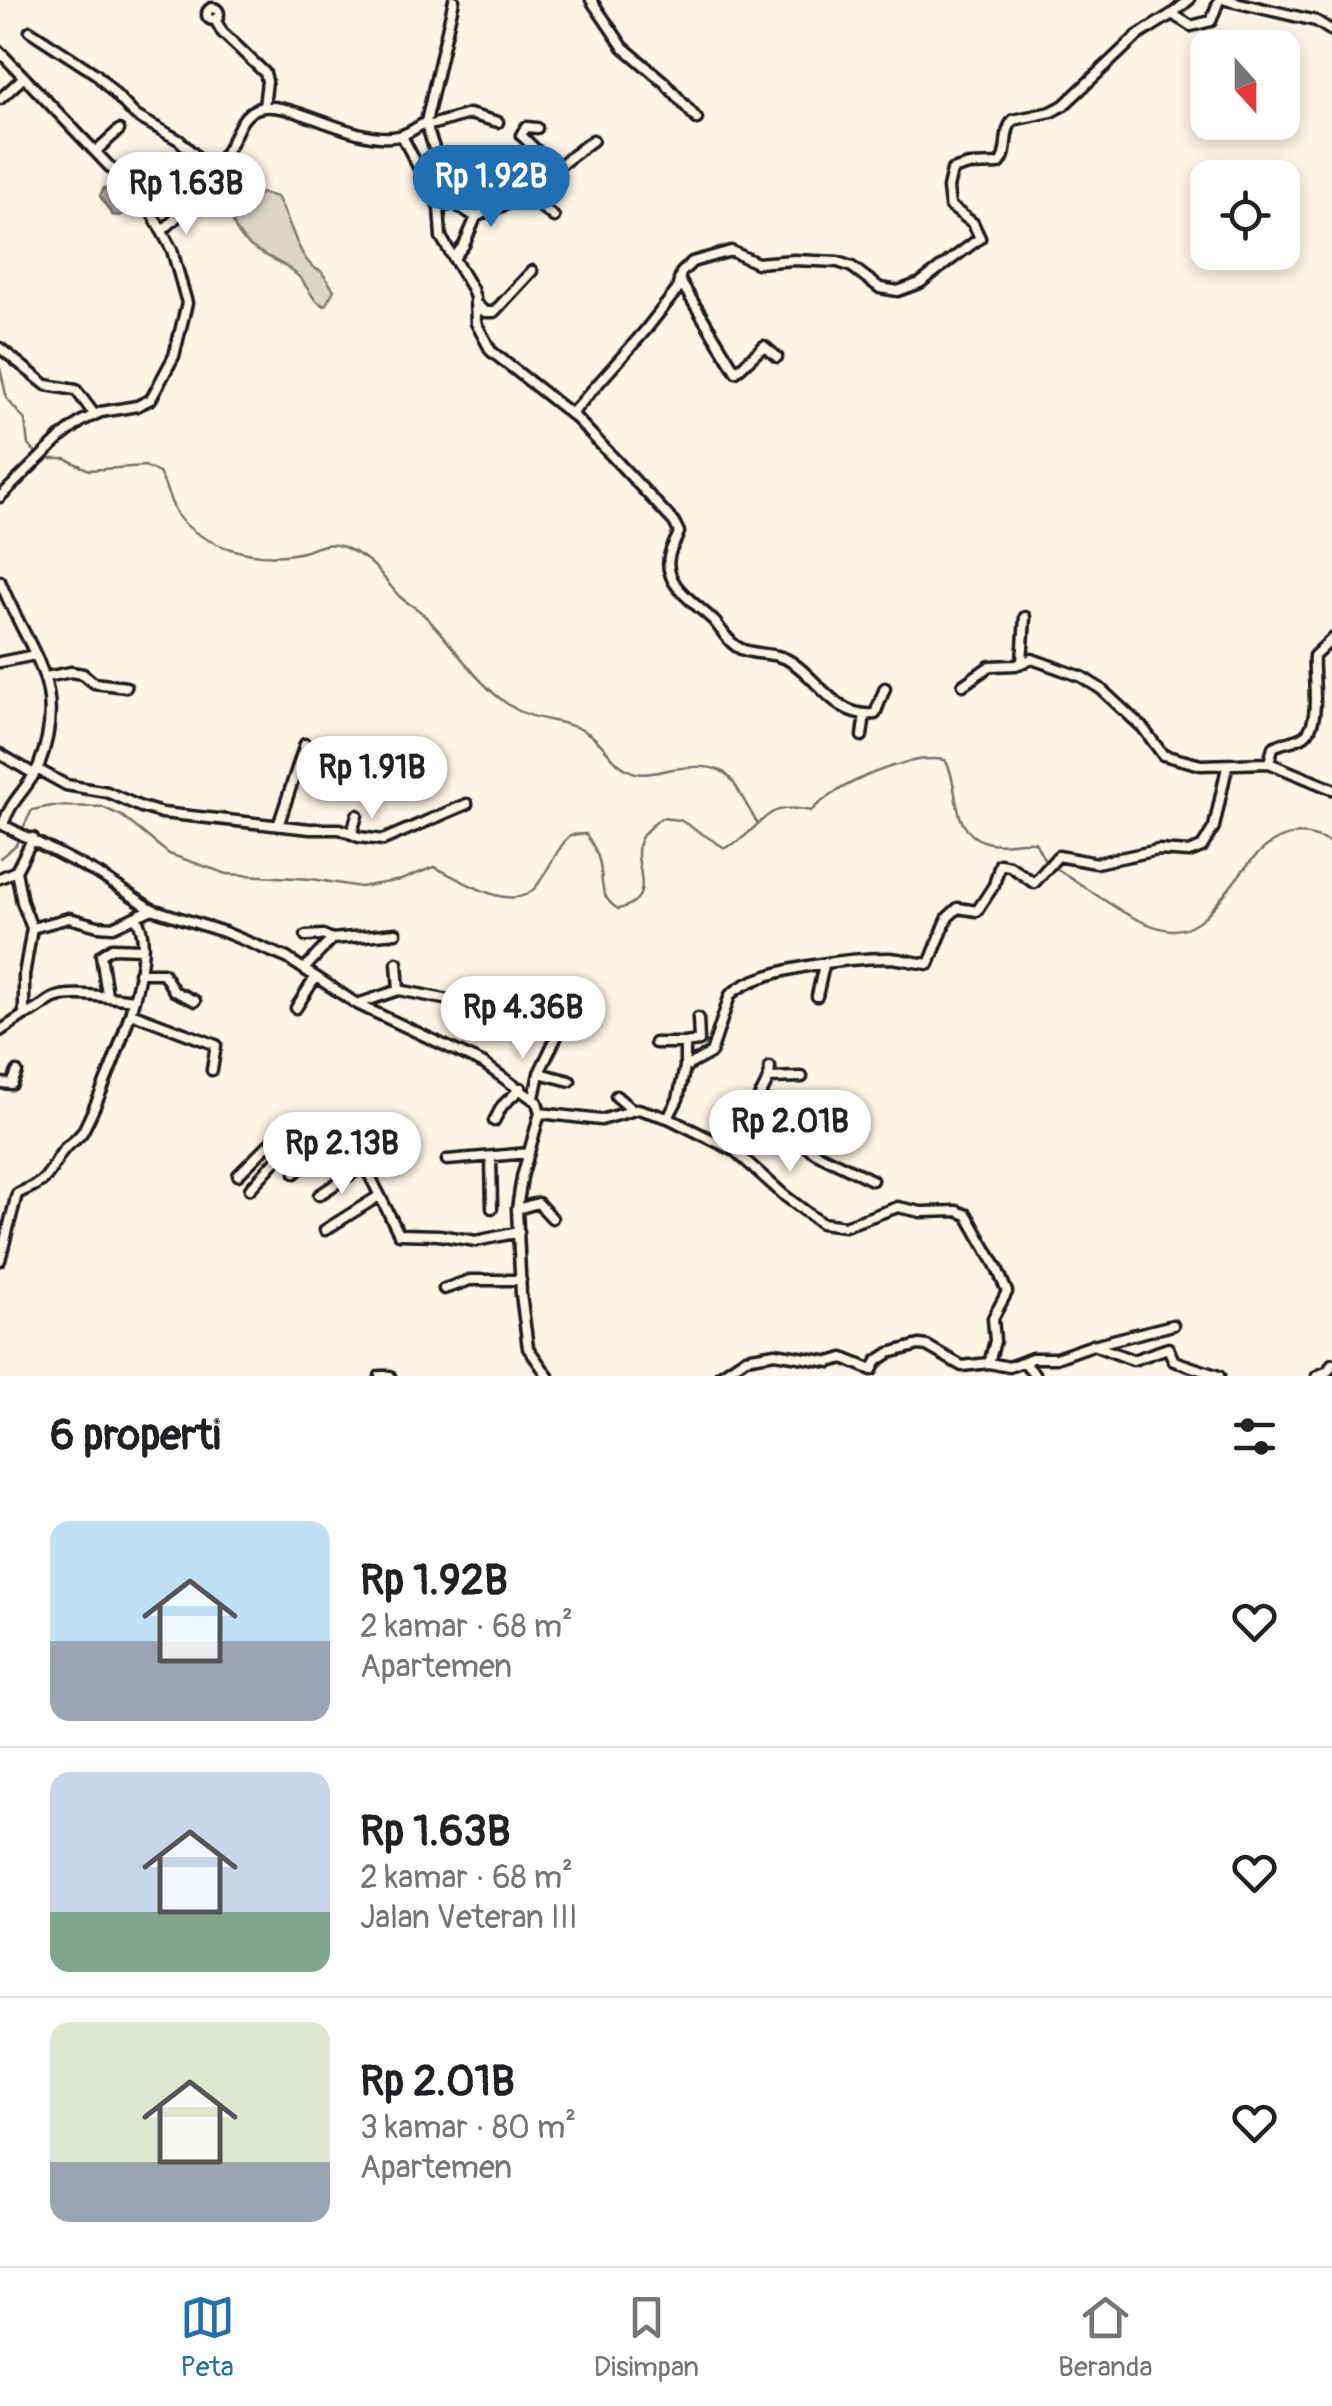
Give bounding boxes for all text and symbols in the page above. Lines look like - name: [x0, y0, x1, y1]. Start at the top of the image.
- north arrow: [1190, 30, 1300, 140]
- map controls: [1190, 30, 1300, 270]
- pin: Rp 1.92B: [388, 145, 594, 230]
- pin: Rp 1.63B: [83, 152, 289, 237]
- text: Rp 1.92B: [435, 157, 547, 197]
- button: locate: [1190, 160, 1300, 270]
- text: Rp 1.63B: [129, 164, 243, 204]
- pin: Rp 1.91B: [269, 736, 475, 821]
- text: Rp 1.91B: [318, 748, 426, 788]
- pin: Rp 4.36B: [420, 976, 626, 1061]
- text: Rp 4.36B: [463, 988, 583, 1028]
- pin: Rp 2.01B: [687, 1090, 893, 1175]
- text: Rp 2.01B: [731, 1102, 849, 1142]
- pin: Rp 2.13B: [239, 1112, 445, 1197]
- text: Rp 2.13B: [285, 1124, 399, 1164]
- icon: filters: [1227, 1409, 1282, 1464]
- text: 6 properti: [50, 1410, 220, 1462]
- text: Rp 1.92B: [360, 1555, 508, 1607]
- icon: home: [130, 1561, 250, 1681]
- icon: heart: [1227, 1594, 1282, 1649]
- text: 2 kamar · 68 m²: [360, 1607, 573, 1647]
- text: Apartemen: [360, 1647, 512, 1687]
- text: Rp 1.63B: [360, 1806, 511, 1858]
- icon: home: [130, 1812, 250, 1932]
- icon: heart: [1227, 1845, 1282, 1900]
- text: 2 kamar · 68 m²: [360, 1858, 573, 1898]
- text: Jalan Veteran III: [360, 1898, 578, 1938]
- text: Rp 2.01B: [360, 2056, 515, 2108]
- icon: home: [130, 2062, 250, 2182]
- icon: heart: [1227, 2095, 1282, 2150]
- text: 3 kamar · 80 m²: [360, 2108, 576, 2148]
- text: Apartemen: [360, 2148, 512, 2188]
- tab: Peta: [180, 2290, 235, 2385]
- tab: Disimpan: [594, 2290, 699, 2385]
- tab: Beranda: [1058, 2290, 1152, 2385]

